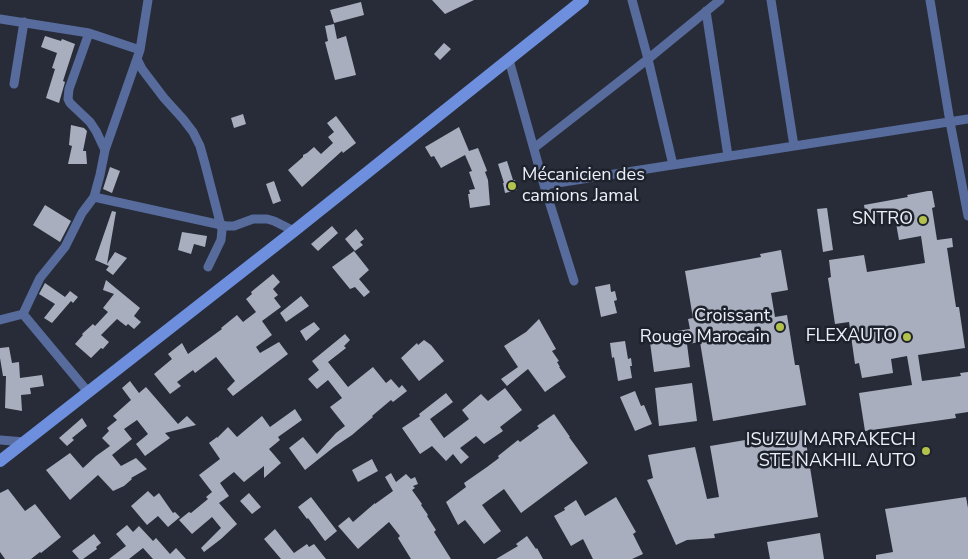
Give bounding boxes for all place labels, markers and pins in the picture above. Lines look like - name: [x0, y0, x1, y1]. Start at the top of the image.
- place label: Mécanicien des camions Jamal: [522, 165, 645, 208]
- marker: Mécanicien des camions Jamal: [506, 180, 518, 192]
- place label: SNTRO: [852, 209, 913, 231]
- marker: SNTRO: [917, 214, 929, 226]
- place label: Croissant Rouge Marocain: [640, 306, 770, 348]
- marker: Croissant Rouge Marocain: [774, 321, 786, 333]
- place label: FLEXAUTO: [806, 326, 897, 348]
- marker: FLEXAUTO: [901, 331, 913, 343]
- place label: ISUZU MARRAKECH STE NAKHIL AUTO: [746, 430, 916, 472]
- marker: ISUZU MARRAKECH STE NAKHIL AUTO: [920, 445, 932, 457]

